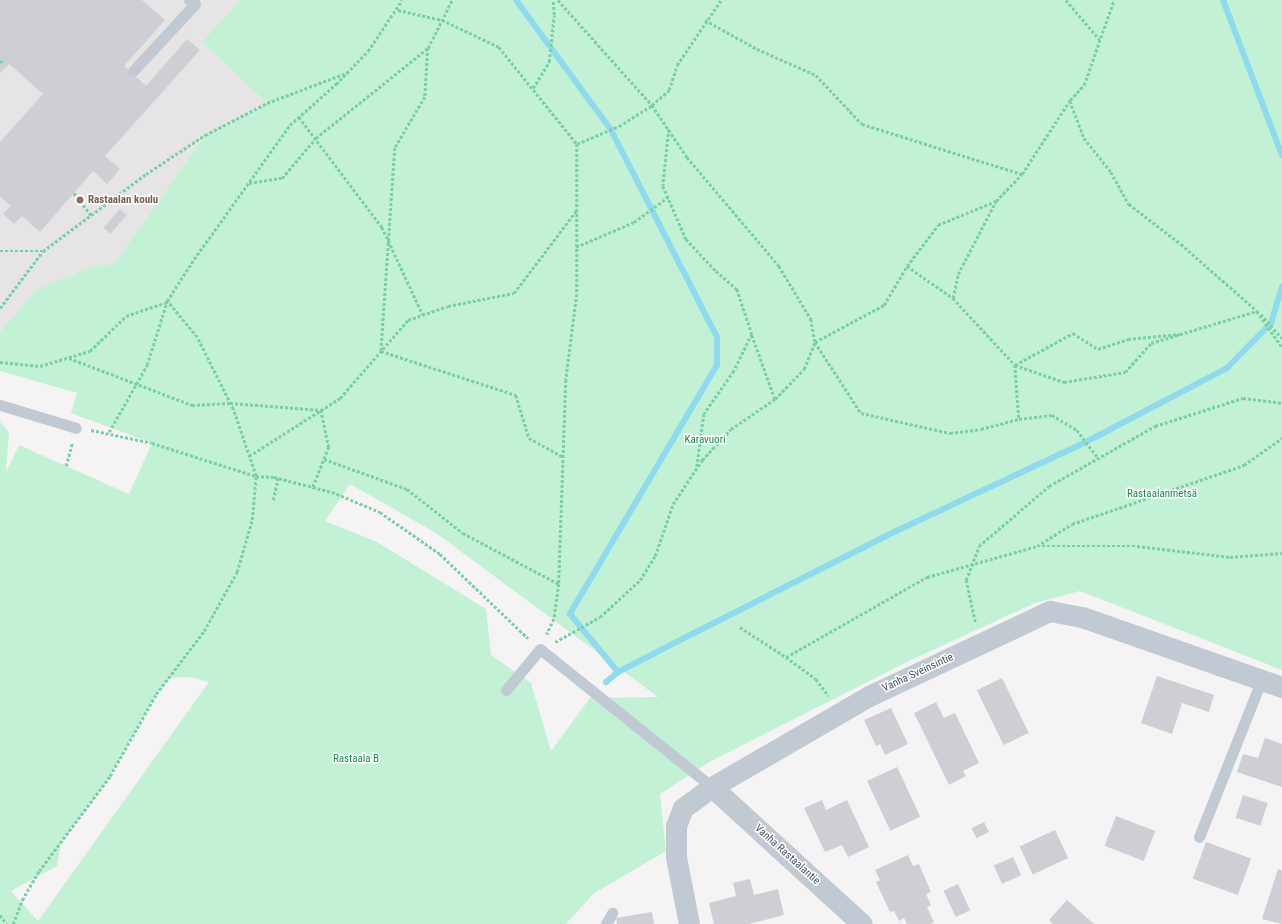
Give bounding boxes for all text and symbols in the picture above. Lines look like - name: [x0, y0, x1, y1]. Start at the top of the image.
- place label: Rastaalan koulu: [88, 193, 158, 207]
- marker: Rastaalan koulu: [75, 195, 85, 205]
- park label: Karavuori: [684, 433, 726, 447]
- park label: Rastaalanmetsä: [1127, 487, 1197, 501]
- street label: Vanha Sveinsintie: [880, 651, 956, 695]
- park label: Rastaala B: [333, 752, 379, 766]
- street label: Vanha Rastaalantie: [752, 822, 822, 888]

